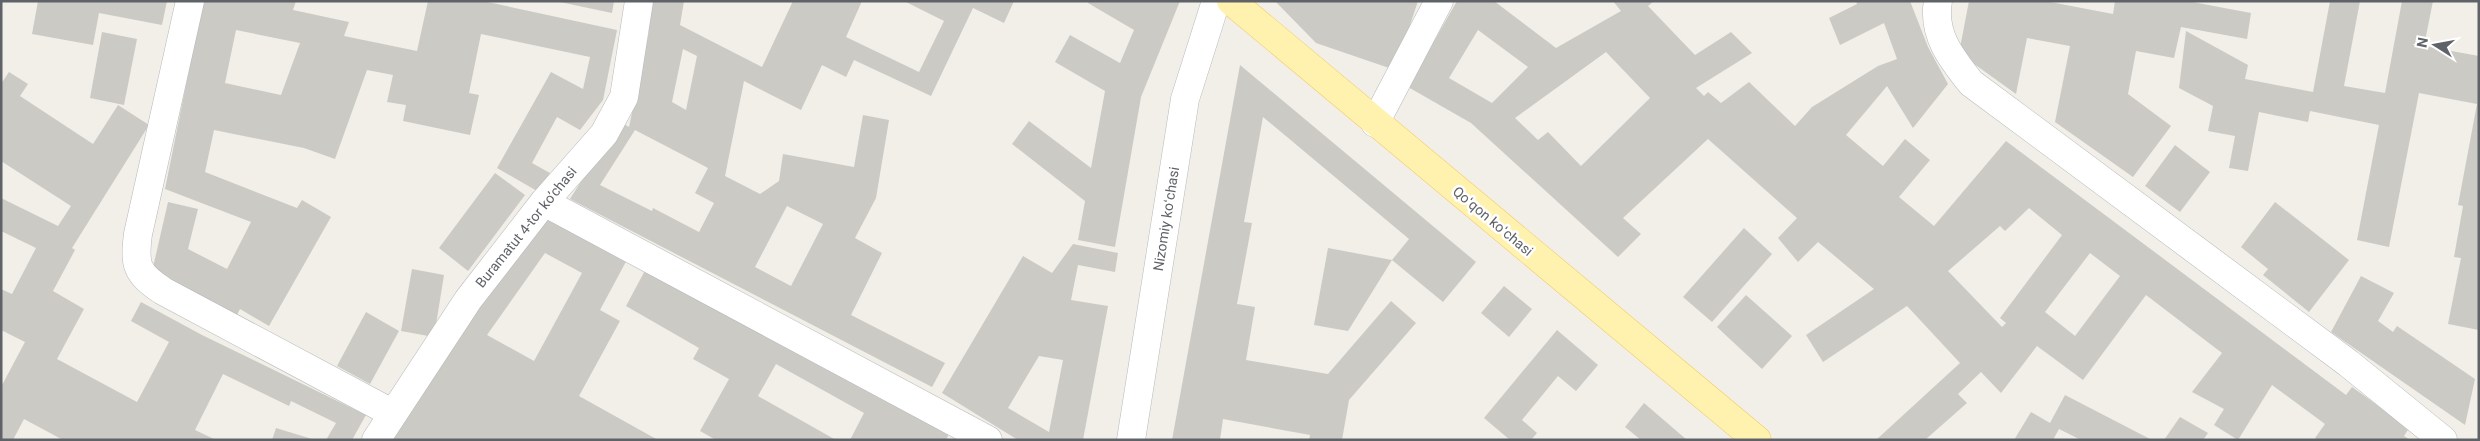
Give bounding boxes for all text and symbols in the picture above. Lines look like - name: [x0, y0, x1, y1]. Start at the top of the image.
- north arrow: [2410, 20, 2460, 70]
- text: N: [2413, 36, 2431, 49]
- street label: Buramatut 4-tor koʼchasi: [472, 163, 580, 291]
- street label: Nizomiy koʻchasi: [1150, 166, 1182, 272]
- street label: Qoʻqon koʻchasi: [1450, 183, 1536, 259]

